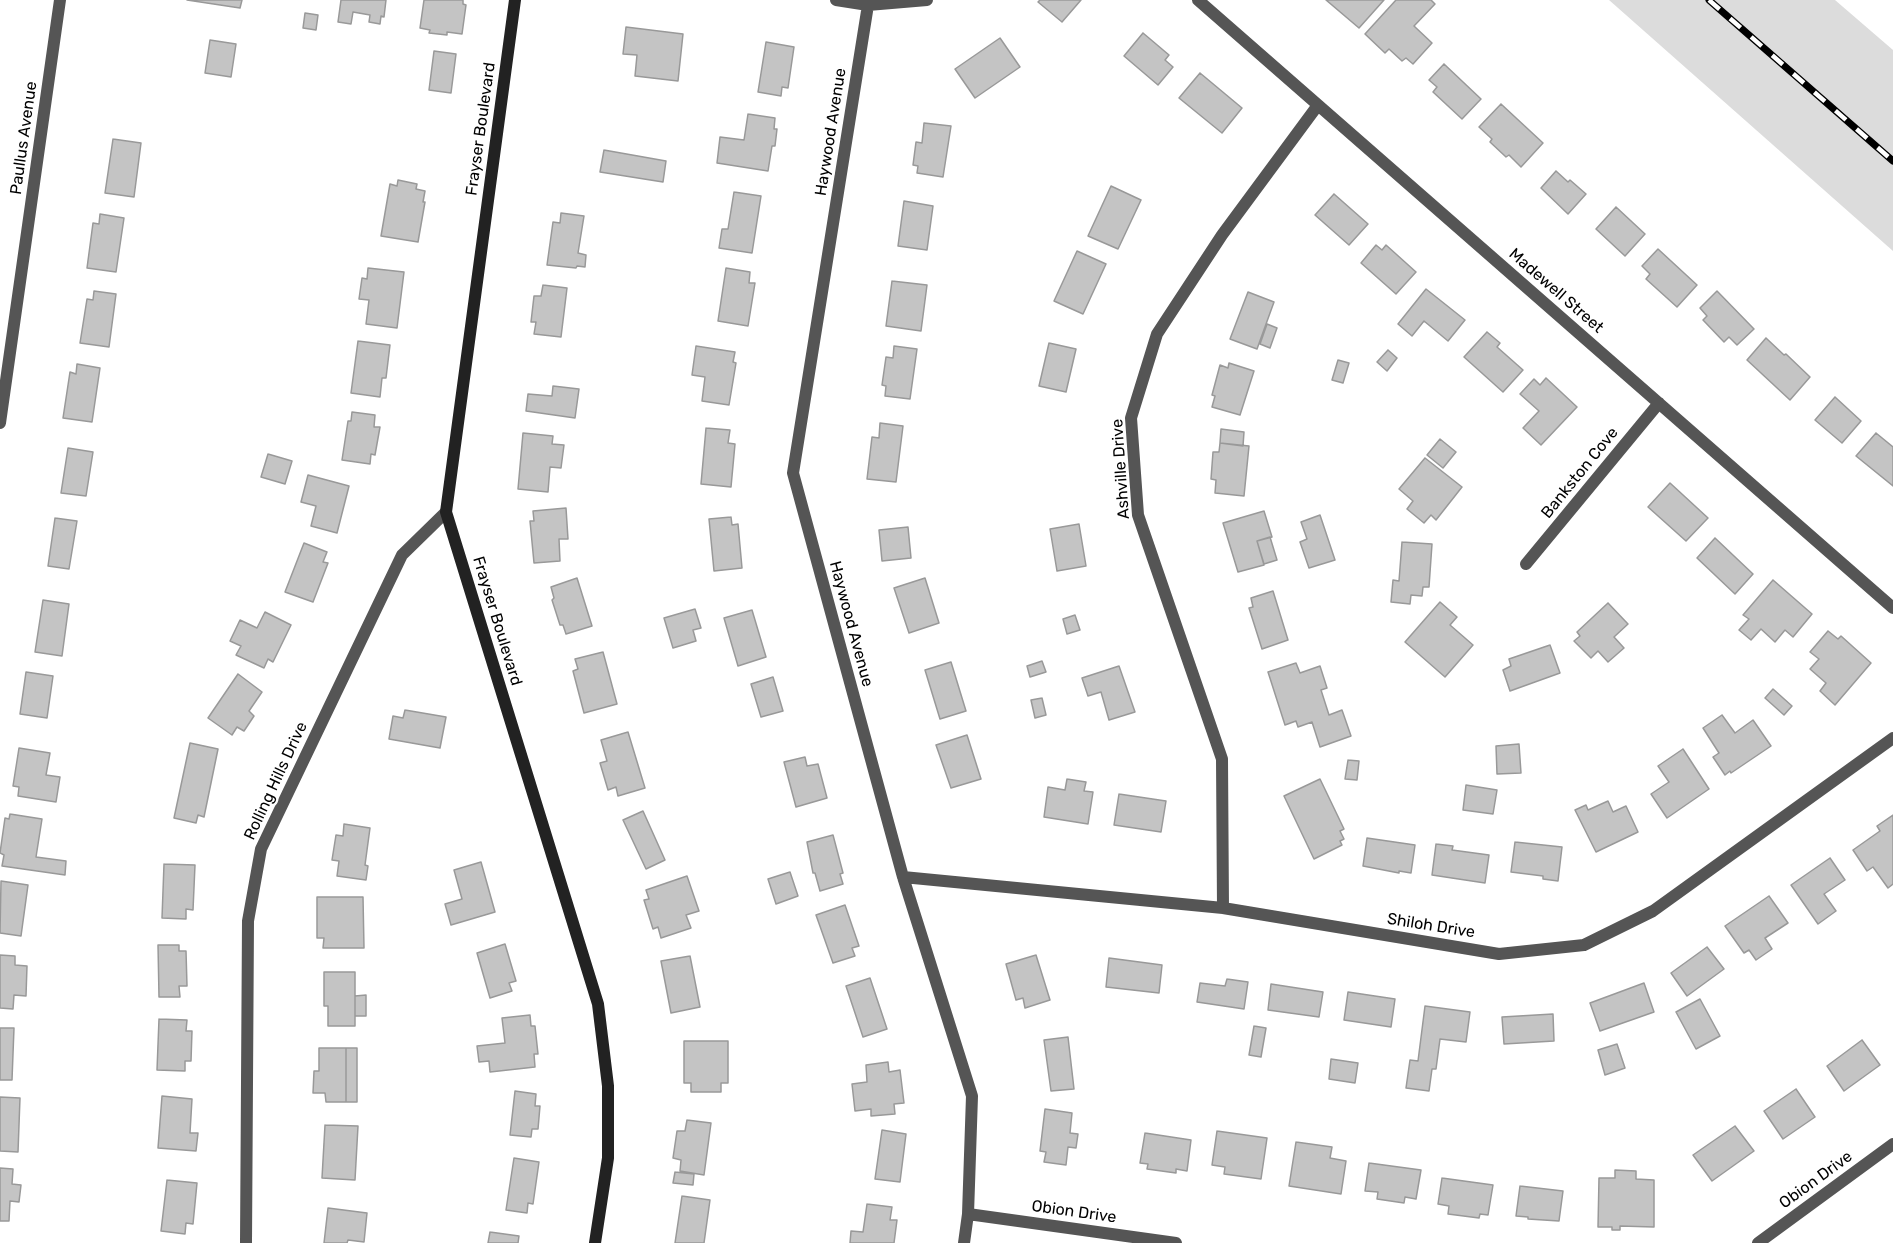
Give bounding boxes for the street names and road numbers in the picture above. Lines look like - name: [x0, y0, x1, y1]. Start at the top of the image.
- street label: Frayser Boulevard: [462, 61, 500, 197]
- street label: Haywood Avenue: [811, 67, 851, 197]
- street label: Paullus Avenue: [7, 80, 41, 196]
- street label: Madewell Street: [1505, 245, 1607, 337]
- street label: Ashville Drive: [1108, 418, 1134, 520]
- street label: Bankston Cove: [1537, 424, 1623, 522]
- street label: Frayser Boulevard: [468, 554, 526, 688]
- street label: Haywood Avenue: [825, 559, 877, 689]
- street label: Rolling Hills Drive: [240, 719, 312, 843]
- street label: Shiloh Drive: [1386, 910, 1476, 942]
- street label: Obion Drive: [1776, 1147, 1856, 1213]
- street label: Obion Drive: [1030, 1197, 1118, 1227]

